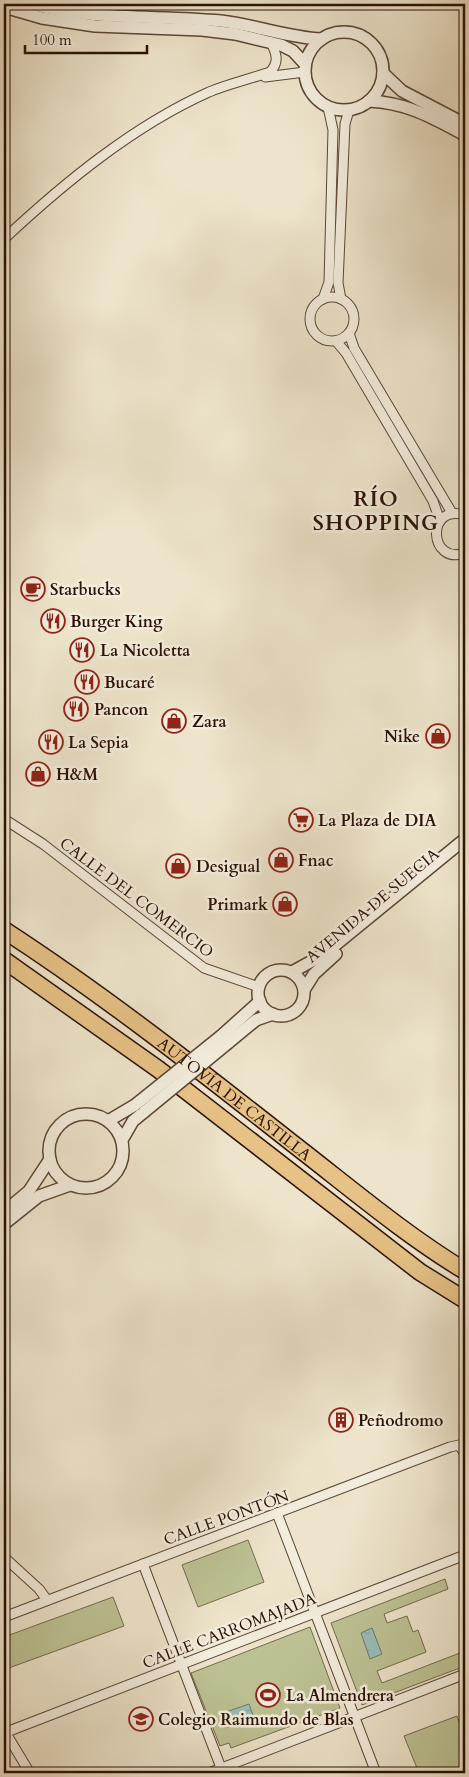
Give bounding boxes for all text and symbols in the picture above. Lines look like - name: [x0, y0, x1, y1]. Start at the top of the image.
- scale bar: [25, 22, 148, 54]
- text: 100 m: [32, 30, 72, 50]
- district label: RÍO SHOPPING: [313, 485, 439, 538]
- cafe icon: Starbucks: [20, 576, 46, 602]
- place label: Starbucks: [50, 579, 121, 601]
- restaurant icon: Burger King: [40, 608, 66, 634]
- place label: Burger King: [70, 611, 163, 633]
- restaurant icon: La Nicoletta: [69, 637, 95, 663]
- place label: La Nicoletta: [100, 640, 190, 662]
- restaurant icon: Bucaré: [74, 669, 100, 695]
- place label: Bucaré: [104, 672, 155, 694]
- restaurant icon: Pancon: [63, 696, 89, 722]
- place label: Pancon: [94, 699, 149, 721]
- shop icon: Zara: [161, 708, 187, 734]
- place label: Zara: [192, 711, 226, 733]
- shop icon: Nike: [425, 723, 451, 749]
- place label: Nike: [384, 726, 420, 748]
- restaurant icon: La Sepia: [38, 729, 64, 755]
- place label: La Sepia: [68, 732, 129, 754]
- shop icon: H&M: [25, 761, 51, 787]
- place label: H&M: [56, 764, 99, 786]
- supermarket icon: La Plaza de DIA: [288, 807, 314, 833]
- place label: La Plaza de DIA: [318, 810, 436, 832]
- street label: CALLE DEL COMERCIO: [55, 833, 218, 963]
- street label: AVENIDA DE SUECIA: [301, 843, 445, 968]
- shop icon: Fnac: [268, 847, 294, 873]
- place label: Fnac: [298, 850, 334, 872]
- shop icon: Desigual: [165, 853, 191, 879]
- place label: Desigual: [196, 856, 261, 878]
- shop icon: Primark: [272, 891, 298, 917]
- place label: Primark: [207, 894, 268, 916]
- street label: AUTOVÍA DE CASTILLA: [153, 1032, 316, 1167]
- building icon: Peñodromo: [328, 1407, 354, 1433]
- place label: Peñodromo: [358, 1410, 443, 1432]
- street label: CALLE PONTÓN: [161, 1485, 292, 1551]
- street label: CALLE CARROMAJADA: [139, 1587, 320, 1674]
- sports icon: La Almendrera: [255, 1682, 281, 1708]
- place label: La Almendrera: [286, 1685, 394, 1707]
- school or university icon: Colegio Raimundo de Blas: [128, 1706, 154, 1732]
- place label: Colegio Raimundo de Blas: [158, 1709, 354, 1731]

